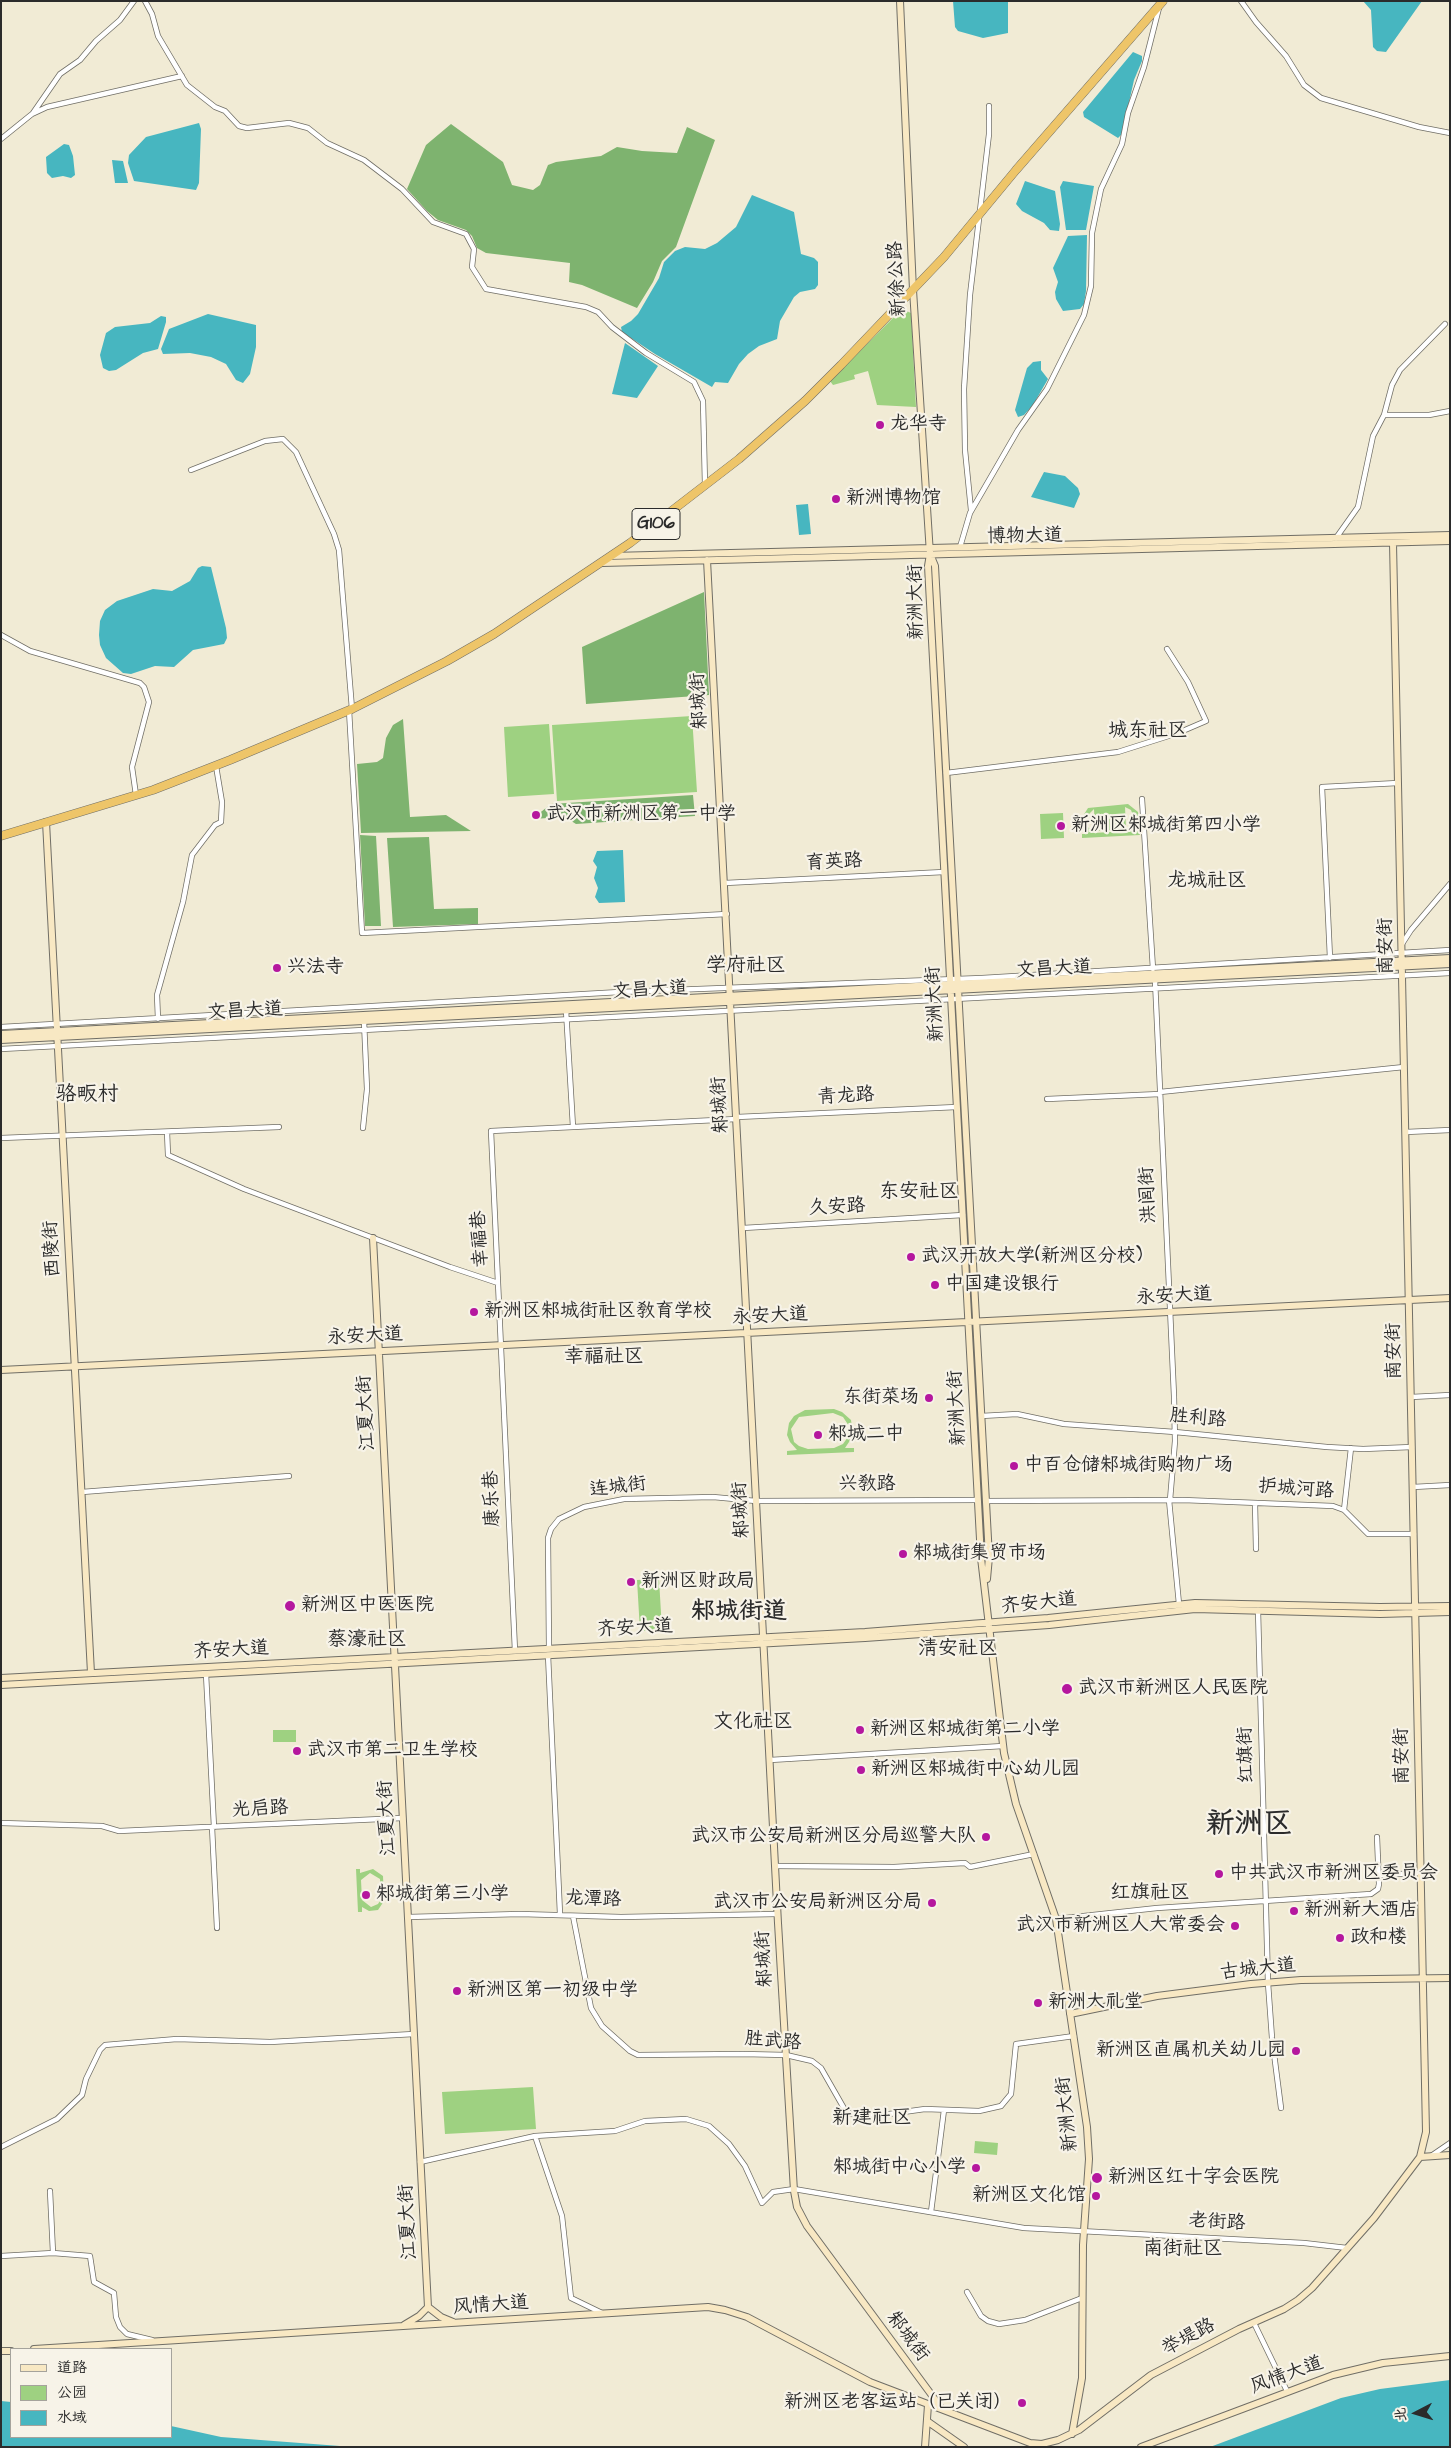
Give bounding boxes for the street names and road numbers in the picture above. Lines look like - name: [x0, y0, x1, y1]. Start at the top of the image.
- street label: 新徐公路: [885, 240, 911, 318]
- road number: G106: [632, 508, 680, 540]
- street label: 博物大道: [987, 525, 1063, 549]
- street label: 新洲大街: [905, 564, 929, 640]
- street label: 邾城街: [687, 672, 713, 730]
- street label: 育英路: [805, 850, 863, 876]
- street label: 南安街: [1375, 917, 1399, 975]
- street label: 文昌大道: [1015, 957, 1093, 983]
- street label: 新洲大街: [923, 965, 949, 1043]
- street label: 文昌大道: [611, 978, 689, 1004]
- street label: 文昌大道: [206, 999, 284, 1025]
- street label: 邾城街: [708, 1076, 734, 1134]
- street label: 青龙路: [817, 1084, 875, 1110]
- street label: 洪闾街: [1136, 1166, 1162, 1224]
- street label: 久安路: [808, 1195, 866, 1221]
- street label: 幸福巷: [468, 1210, 494, 1268]
- street label: 西陵街: [40, 1220, 66, 1278]
- street label: 永安大道: [1135, 1284, 1213, 1310]
- street label: 永安大道: [731, 1304, 809, 1330]
- street label: 南安街: [1383, 1322, 1407, 1380]
- street label: 永安大道: [326, 1324, 404, 1350]
- street label: 新洲大街: [945, 1369, 971, 1447]
- street label: 江夏大街: [354, 1374, 380, 1452]
- street label: 胜利路: [1169, 1405, 1227, 1433]
- street label: 康乐巷: [481, 1470, 505, 1528]
- street label: 连城街: [588, 1473, 648, 1503]
- street label: 兴教路: [839, 1474, 895, 1496]
- street label: 护城河路: [1257, 1476, 1335, 1504]
- street label: 邾城街: [729, 1481, 755, 1539]
- street label: 齐安大道: [1000, 1589, 1078, 1619]
- street label: 齐安大道: [596, 1616, 674, 1642]
- street label: 齐安大道: [192, 1638, 270, 1664]
- street label: 红旗街: [1235, 1726, 1259, 1784]
- street label: 南安街: [1391, 1727, 1415, 1785]
- street label: 江夏大街: [375, 1779, 401, 1857]
- street label: 光启路: [231, 1797, 289, 1823]
- street label: 龙潭路: [564, 1888, 622, 1912]
- street label: 邾城街: [752, 1930, 778, 1988]
- street label: 古城大道: [1219, 1955, 1297, 1985]
- street label: 胜武路: [744, 2028, 802, 2056]
- street label: 新洲大街: [1053, 2075, 1083, 2153]
- street label: 江夏大街: [396, 2183, 422, 2261]
- street label: 老街路: [1188, 2210, 1246, 2236]
- street label: 风情大道: [452, 2292, 530, 2320]
- street label: 邾城街: [881, 2307, 933, 2367]
- street label: 举堤路: [1158, 2315, 1220, 2361]
- street label: 风情大道: [1247, 2352, 1327, 2400]

